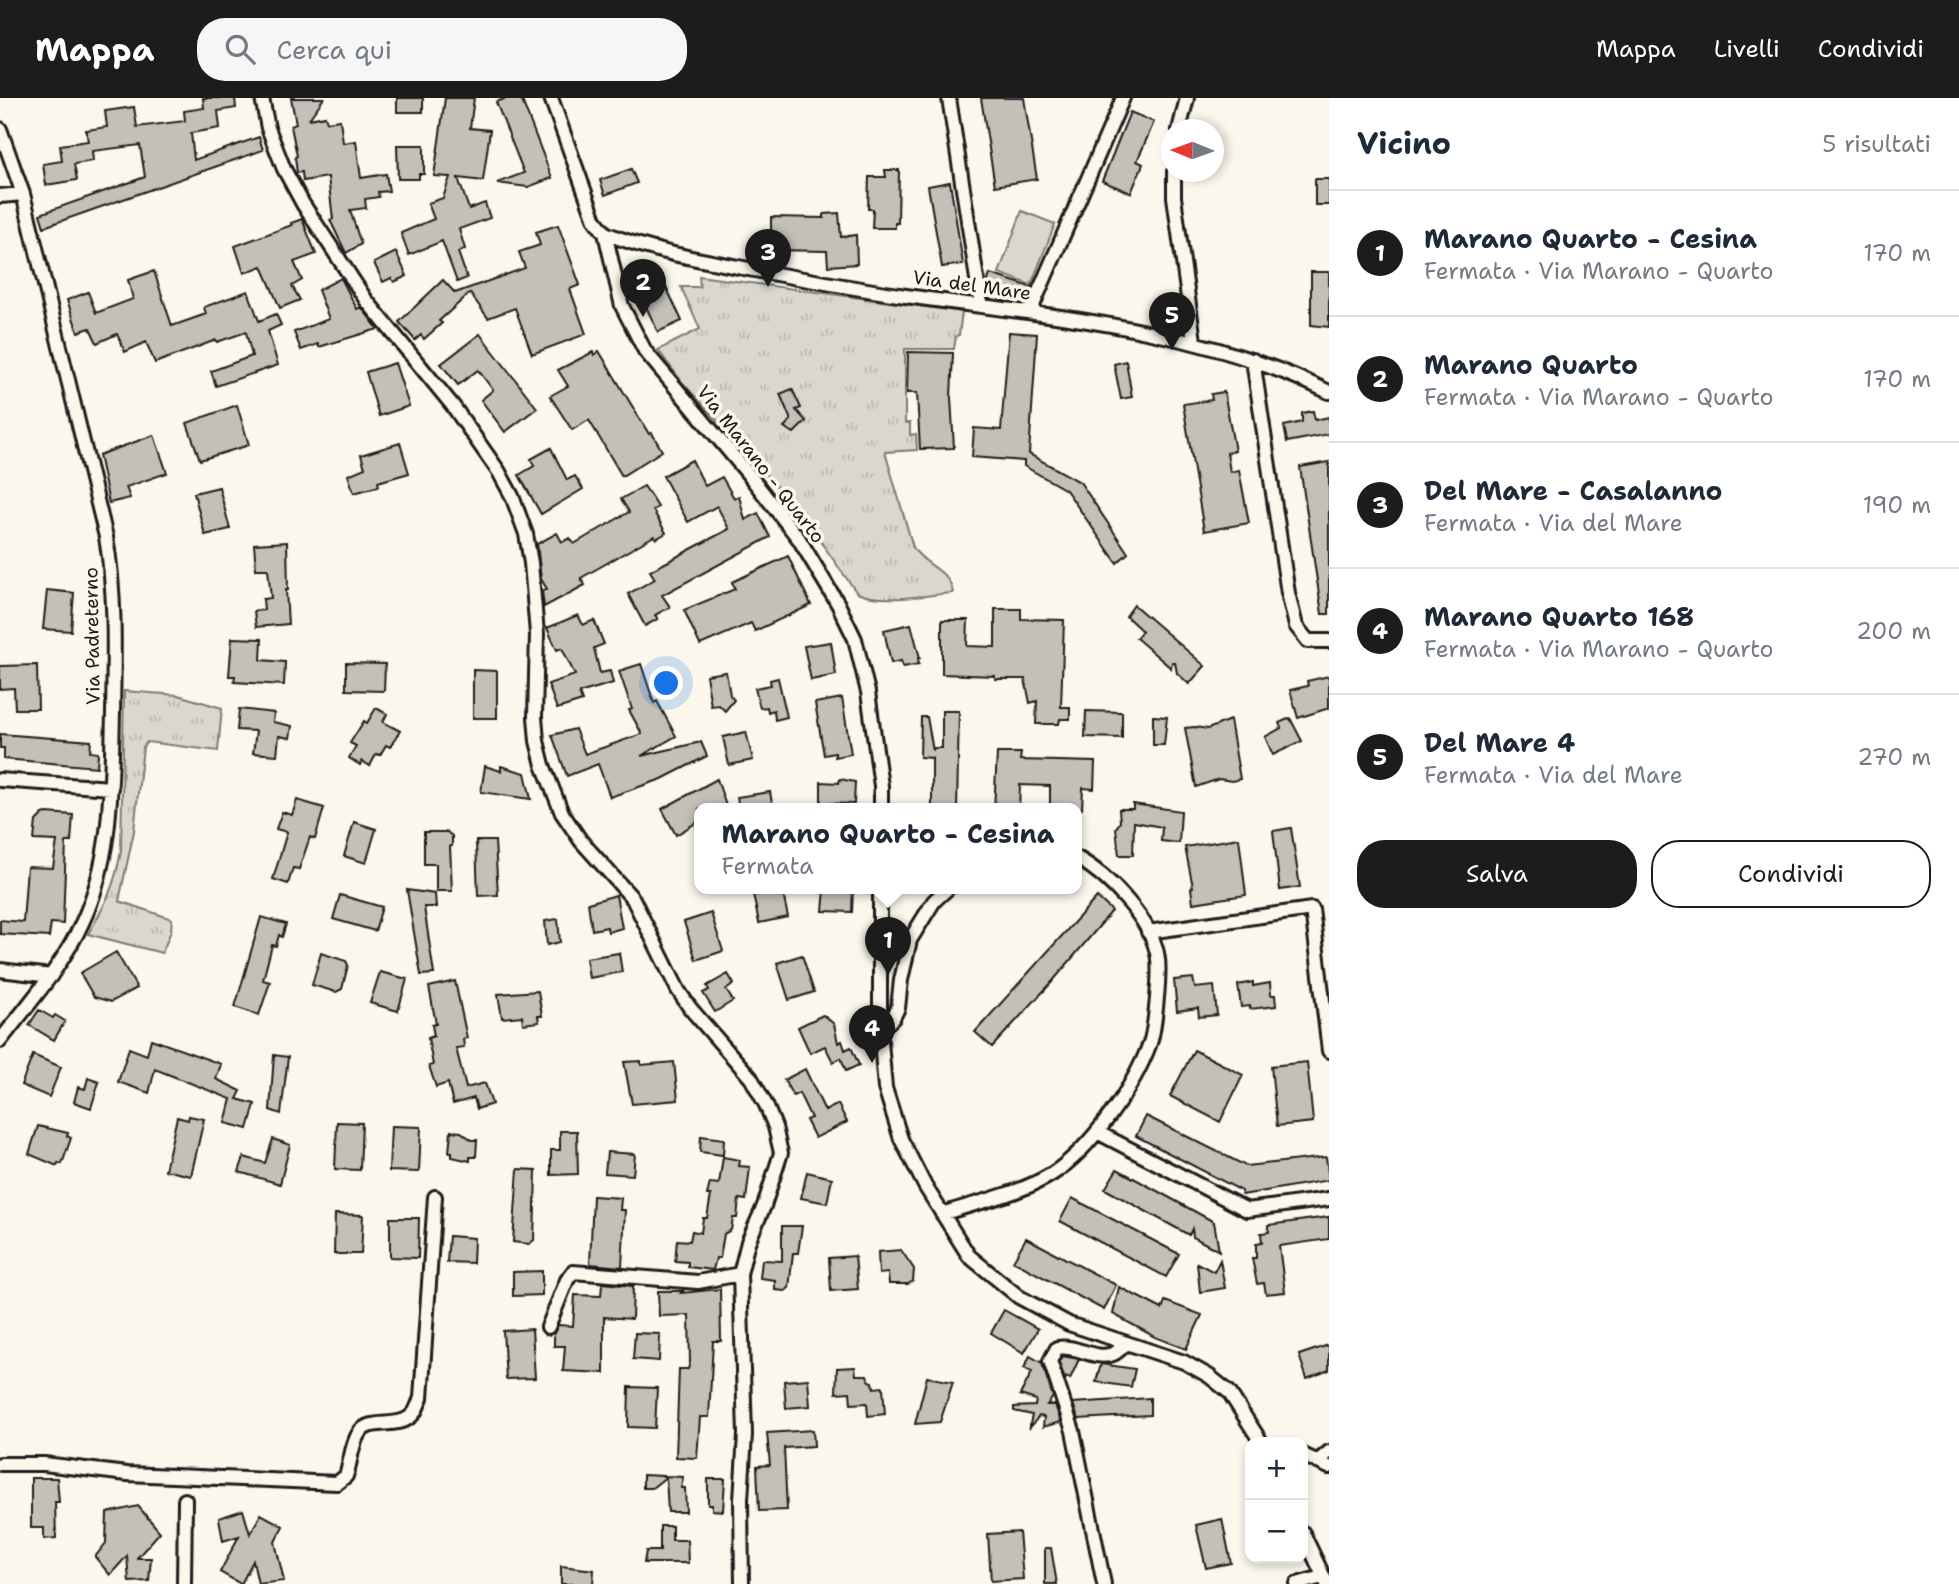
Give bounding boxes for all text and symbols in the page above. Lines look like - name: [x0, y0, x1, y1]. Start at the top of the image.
- search box: [197, 18, 687, 81]
- text: Mappa: [35, 27, 155, 72]
- icon: search: [221, 30, 259, 68]
- text: Cerca qui: [277, 32, 392, 67]
- text: Mappa: [1596, 33, 1676, 65]
- text: Livelli: [1714, 33, 1780, 65]
- text: Condividi: [1818, 33, 1924, 65]
- north arrow: [1161, 119, 1224, 182]
- text: Vicino: [1357, 123, 1451, 164]
- text: 5 risultati: [1822, 129, 1931, 159]
- text: Marano Quarto - Cesina: [1424, 221, 1757, 256]
- pin: 3: [745, 229, 791, 287]
- text: 1: [1375, 238, 1385, 268]
- text: 170 m: [1863, 238, 1931, 268]
- text: Fermata · Via Marano - Quarto: [1424, 256, 1773, 286]
- pin: 2: [620, 259, 666, 317]
- street label: Via del Mare: [911, 264, 1033, 306]
- pin: 5: [1149, 292, 1195, 350]
- text: Marano Quarto: [1424, 347, 1638, 382]
- text: 2: [1372, 364, 1388, 394]
- text: 170 m: [1863, 364, 1931, 394]
- street label: Via Marano - Quarto: [691, 380, 831, 548]
- text: Fermata · Via Marano - Quarto: [1424, 382, 1773, 412]
- text: Del Mare - Casalanno: [1424, 473, 1722, 508]
- text: 3: [1372, 490, 1388, 520]
- text: 190 m: [1863, 490, 1931, 520]
- text: Fermata · Via del Mare: [1424, 508, 1683, 538]
- street label: Via Padreterno: [78, 567, 106, 705]
- text: Marano Quarto 168: [1424, 599, 1694, 634]
- text: 4: [1372, 616, 1388, 646]
- text: 200 m: [1856, 616, 1931, 646]
- text: Fermata · Via Marano - Quarto: [1424, 634, 1773, 664]
- your location: [649, 666, 683, 700]
- text: Del Mare 4: [1424, 725, 1575, 760]
- text: 5: [1373, 742, 1387, 772]
- text: 270 m: [1857, 742, 1931, 772]
- text: Fermata · Via del Mare: [1424, 760, 1683, 790]
- popup: [694, 803, 1082, 894]
- text: Marano Quarto - Cesina: [722, 816, 1054, 851]
- button: Salva: [1357, 840, 1637, 908]
- button: Condividi: [1651, 840, 1931, 908]
- text: Fermata: [722, 851, 814, 881]
- pin: 1: [865, 917, 911, 975]
- pin: 4: [849, 1005, 895, 1063]
- map controls: [1245, 1437, 1308, 1563]
- button: +: [1245, 1437, 1308, 1500]
- button: −: [1245, 1500, 1308, 1563]

